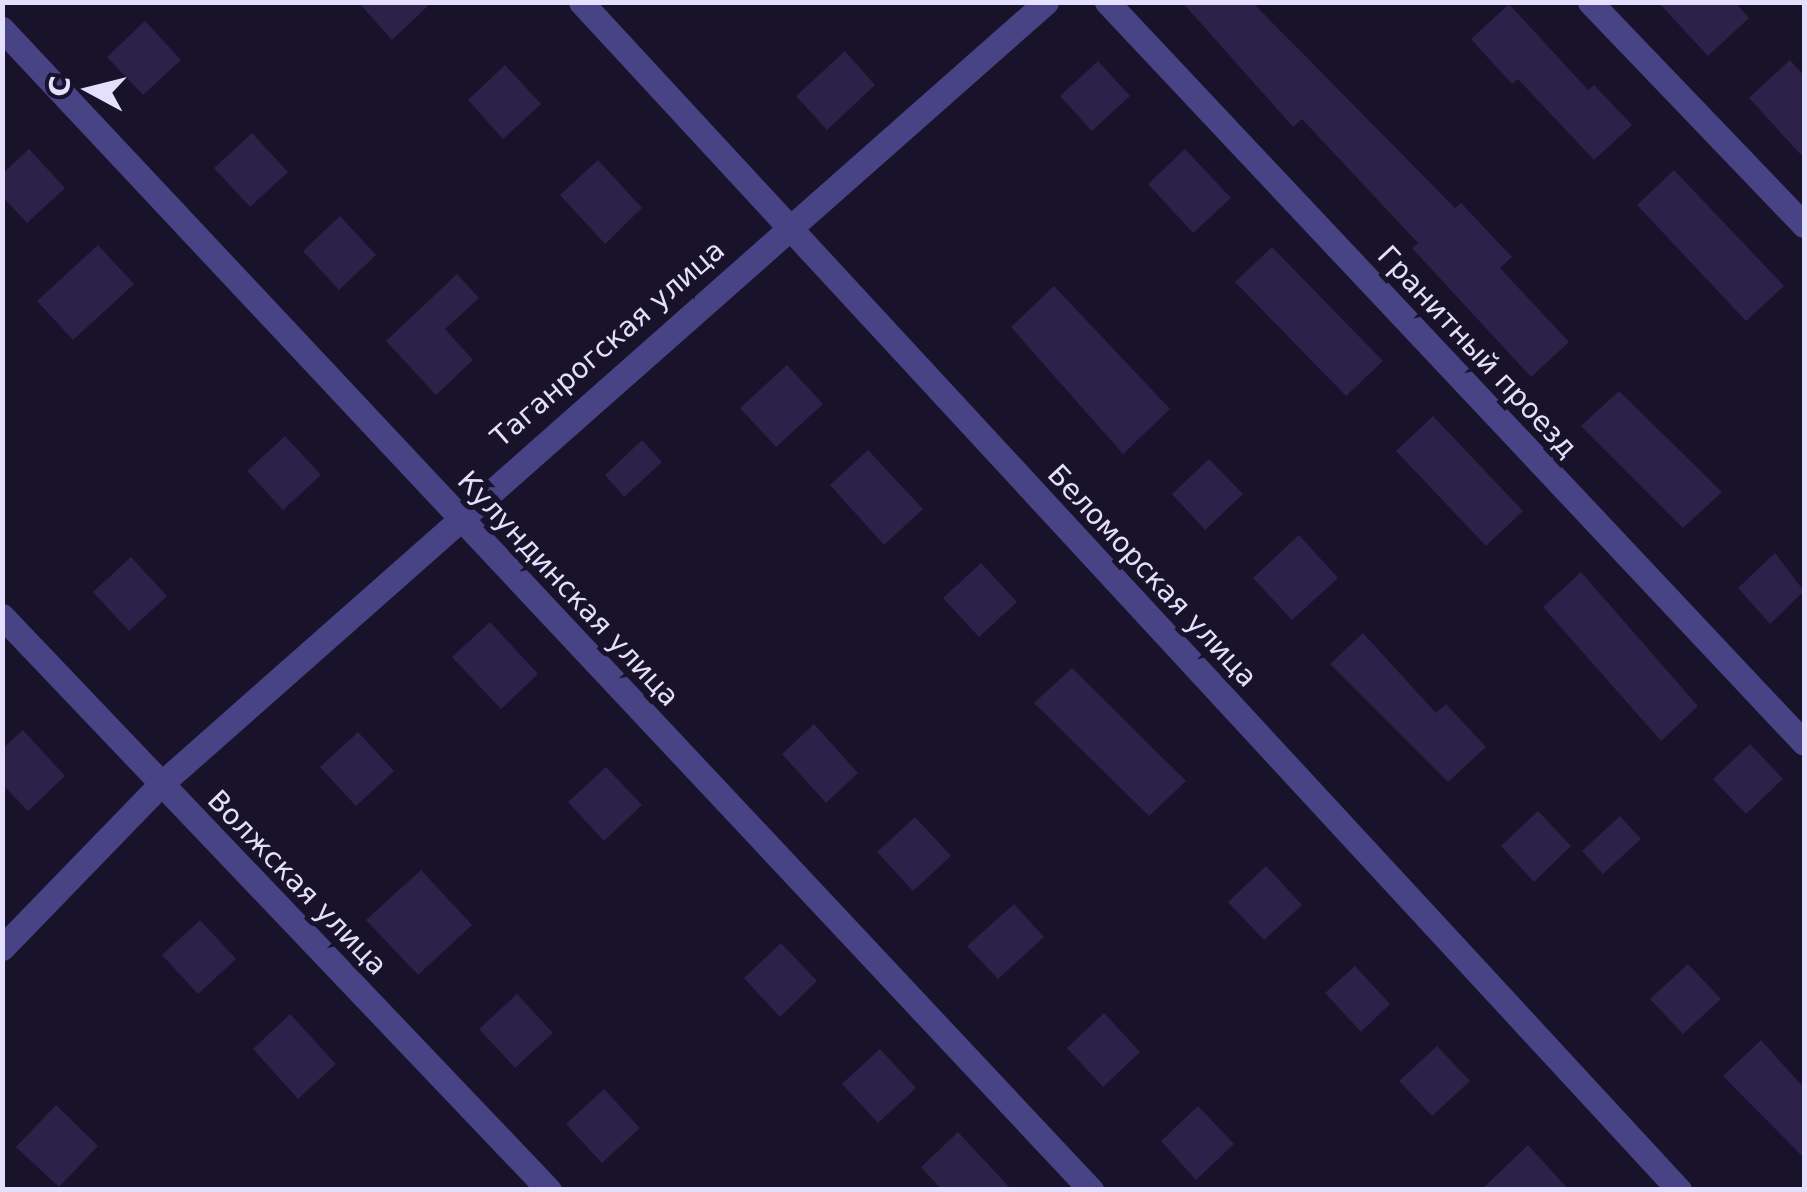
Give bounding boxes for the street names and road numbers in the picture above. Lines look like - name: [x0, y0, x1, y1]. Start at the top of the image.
- street label: Таганрогская улица: [484, 234, 732, 454]
- street label: Гранитный проезд: [1370, 239, 1584, 465]
- street label: Беломорская улица: [1040, 458, 1264, 694]
- street label: Кулундинская улица: [450, 464, 686, 714]
- street label: Волжская улица: [200, 784, 394, 982]

